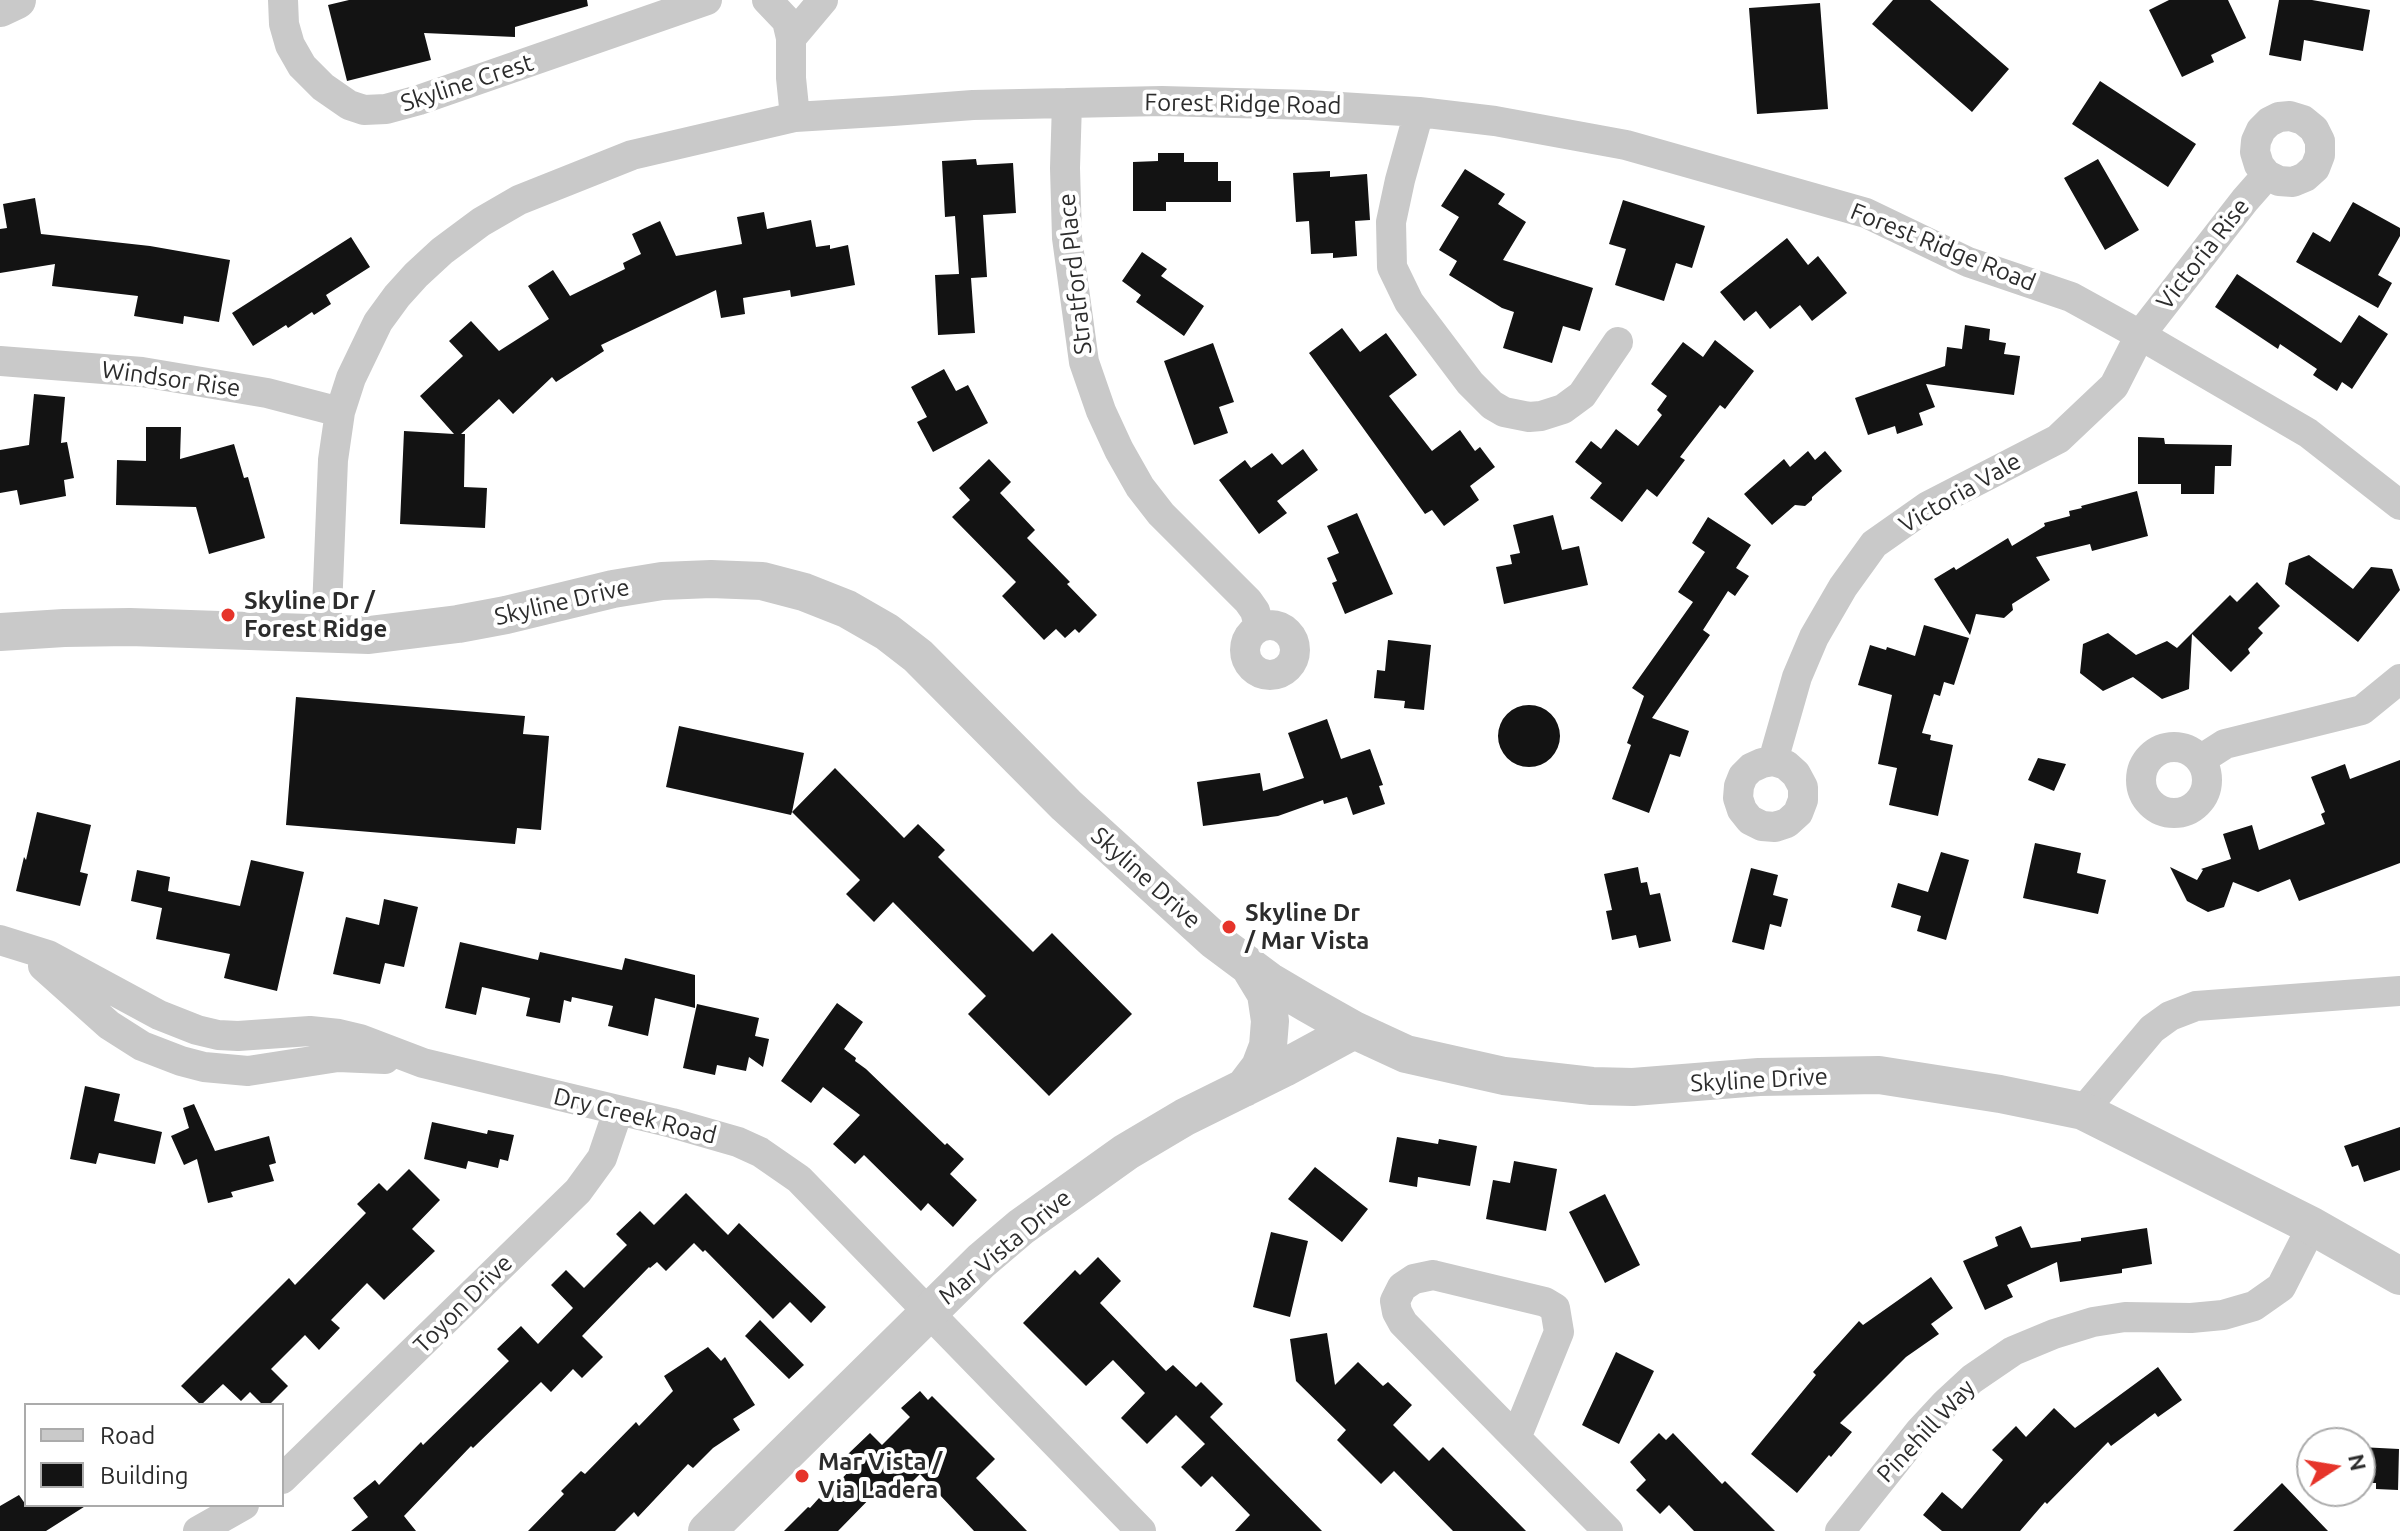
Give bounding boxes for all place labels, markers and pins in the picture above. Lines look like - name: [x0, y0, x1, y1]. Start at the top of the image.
- place label: Skyline Dr / Forest Ridge: [244, 587, 387, 643]
- marker: Skyline Dr / Forest Ridge: [219, 606, 237, 624]
- place label: Skyline Dr / Mar Vista: [1245, 899, 1369, 955]
- marker: Skyline Dr / Mar Vista: [1220, 918, 1238, 936]
- place label: Mar Vista / Via Ladera: [818, 1448, 942, 1504]
- marker: Mar Vista / Via Ladera: [793, 1467, 811, 1485]

